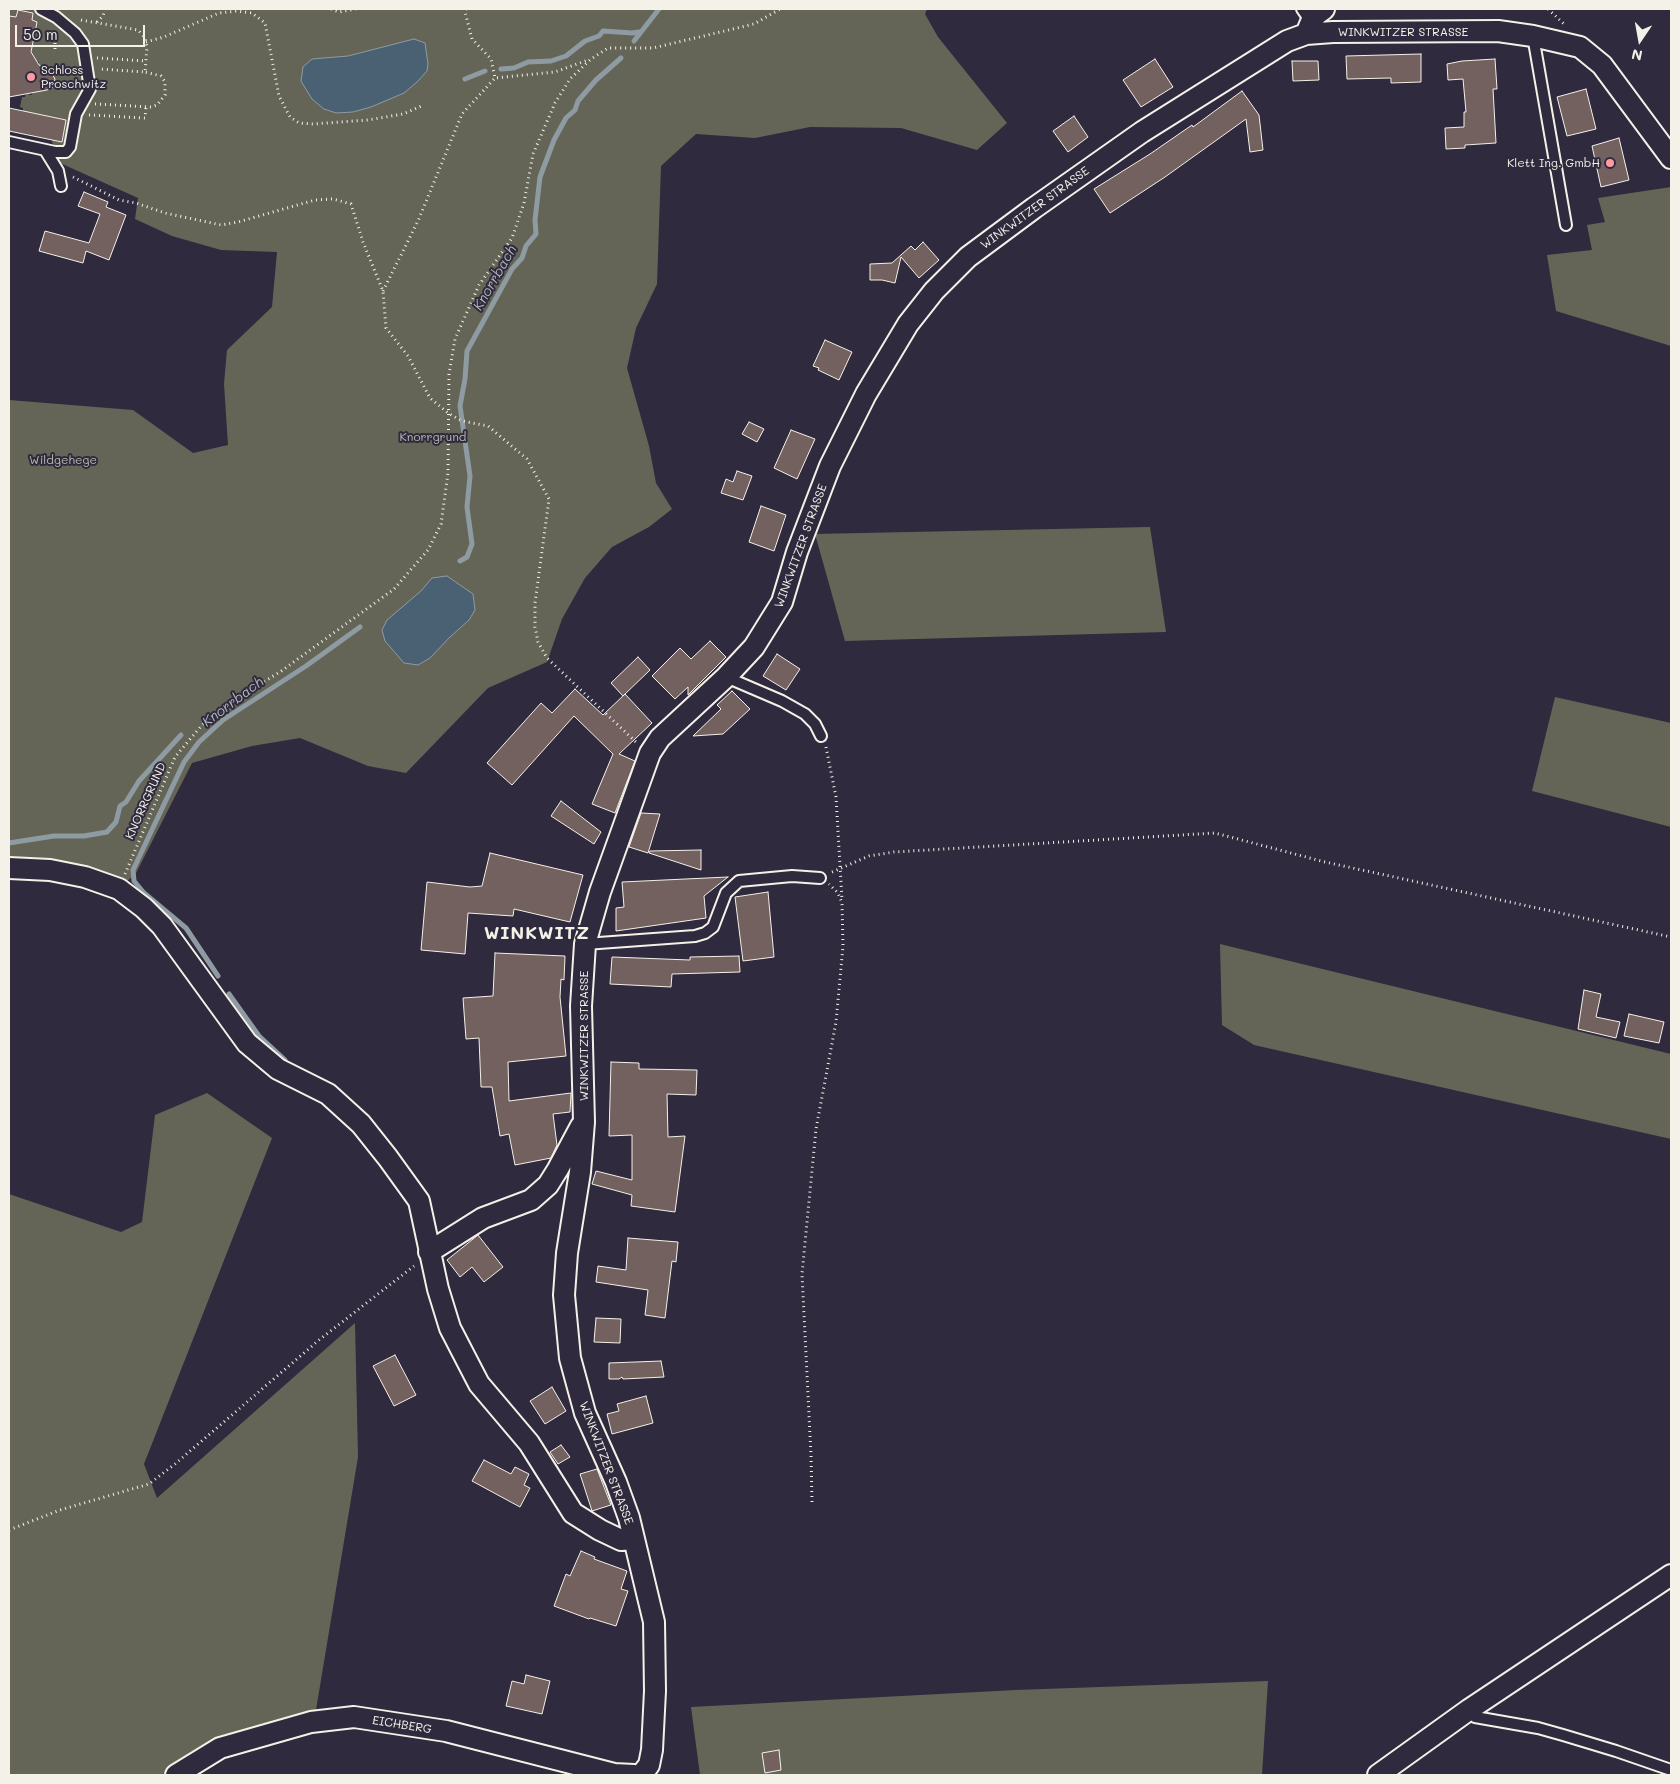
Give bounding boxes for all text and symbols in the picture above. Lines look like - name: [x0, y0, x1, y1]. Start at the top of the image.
- scale bar: [18, 15, 148, 47]
- north arrow: [1615, 15, 1665, 65]
- text: 50 m: [23, 24, 58, 44]
- street label: WINKWITZER STRASSE: [1338, 25, 1468, 39]
- text: N: [1630, 45, 1644, 66]
- place label: Schloss Proschwitz: [41, 63, 106, 91]
- marker: Schloss Proschwitz: [25, 71, 37, 83]
- place label: Klett Ing. GmbH: [1507, 156, 1600, 170]
- marker: Klett Ing. GmbH: [1604, 157, 1616, 169]
- street label: WINKWITZER STRASSE: [978, 164, 1092, 252]
- water label: Knorrbach: [470, 242, 520, 314]
- park label: Knorrgrund: [400, 430, 466, 444]
- park label: Wildgehege: [29, 453, 97, 467]
- street label: WINKWITZER STRASSE: [772, 482, 830, 610]
- water label: Knorrbach: [199, 674, 267, 730]
- street label: KNORRGRUND: [123, 760, 169, 842]
- district label: WINKWITZ: [483, 922, 591, 944]
- street label: WINKWITZER STRASSE: [577, 971, 591, 1101]
- street label: WINKWITZER STRASSE: [576, 1399, 636, 1527]
- street label: EICHBERG: [371, 1713, 433, 1737]

